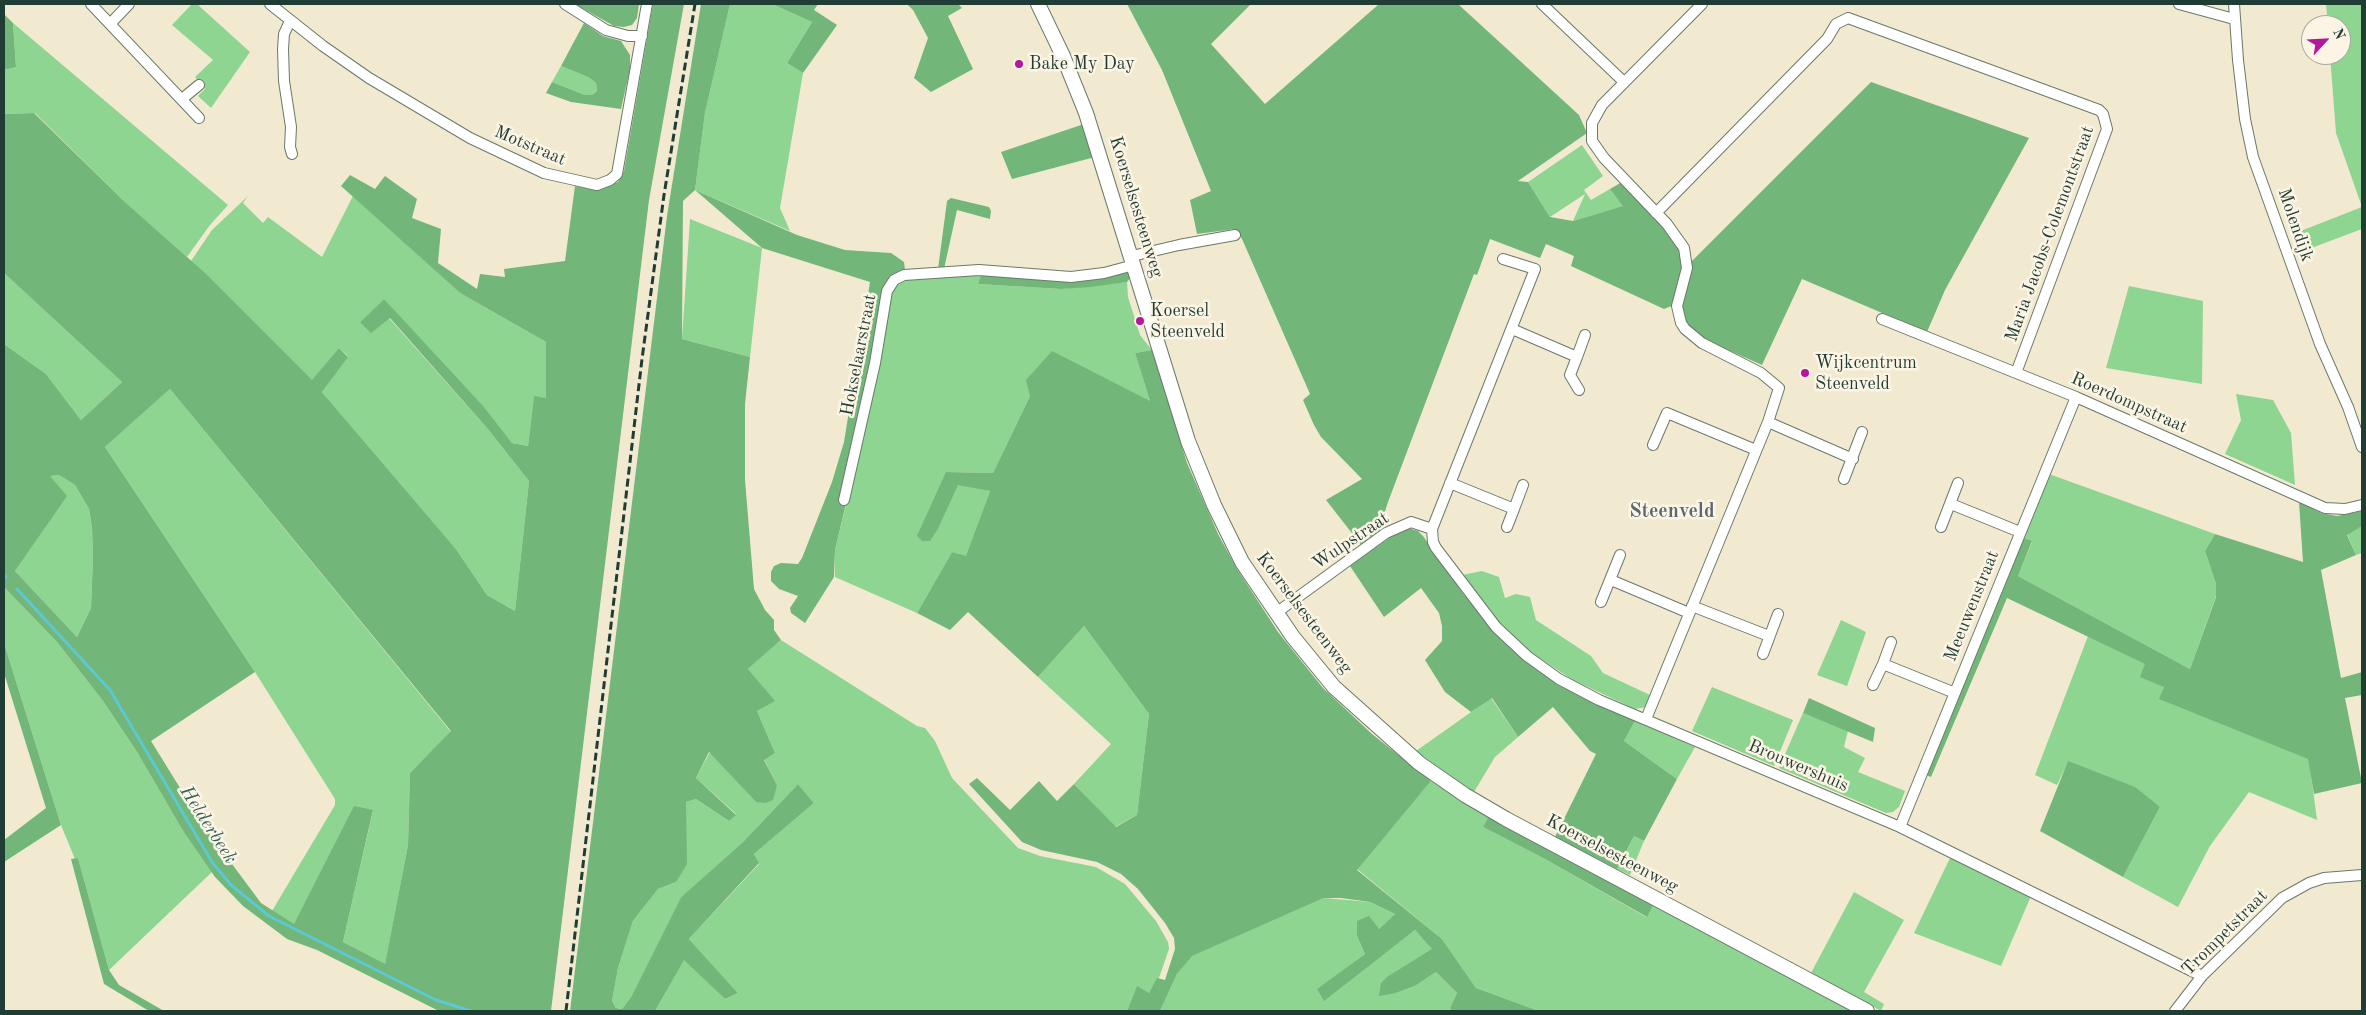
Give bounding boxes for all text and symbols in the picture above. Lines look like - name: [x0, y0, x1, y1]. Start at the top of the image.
- north arrow: [2301, 15, 2351, 65]
- text: N: [2330, 26, 2347, 42]
- place label: Bake My Day: [1029, 53, 1135, 75]
- marker: Bake My Day: [1013, 58, 1025, 70]
- street label: Motstraat: [491, 121, 569, 171]
- street label: Maria Jacobs-Colemontstraat: [2001, 123, 2099, 345]
- street label: Koerselsesteenweg: [1104, 134, 1168, 280]
- street label: Molendijk: [2272, 185, 2318, 265]
- street label: Hokselaarstraat: [837, 292, 881, 418]
- place label: Koersel Steenveld: [1150, 300, 1225, 342]
- marker: Koersel Steenveld: [1134, 315, 1146, 327]
- place label: Wijkcentrum Steenveld: [1815, 352, 1917, 394]
- marker: Wijkcentrum Steenveld: [1799, 367, 1811, 379]
- street label: Roerdompstraat: [2068, 368, 2190, 438]
- district label: Steenveld: [1629, 500, 1715, 524]
- street label: Wulpstraat: [1309, 507, 1393, 575]
- street label: Meeuwenstraat: [1940, 547, 2004, 665]
- street label: Koerselsesteenweg: [1251, 548, 1357, 678]
- street label: Brouwershuis: [1745, 735, 1851, 797]
- water label: Helderbeek: [174, 782, 242, 868]
- street label: Koerselsesteenweg: [1542, 810, 1682, 898]
- street label: Trompetstraat: [2177, 885, 2273, 981]

